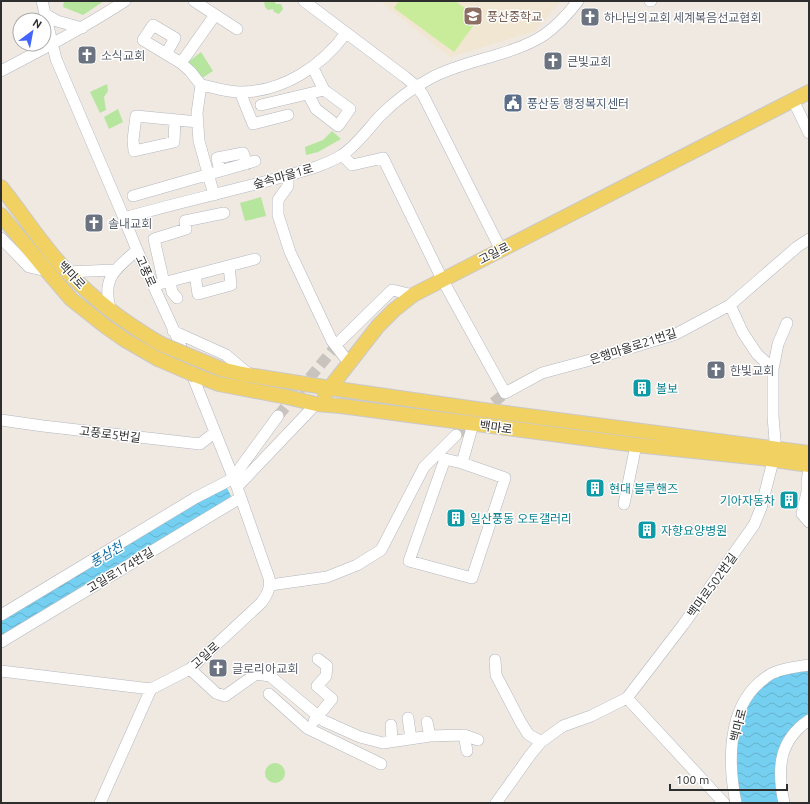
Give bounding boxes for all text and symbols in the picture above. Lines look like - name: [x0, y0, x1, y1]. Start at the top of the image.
- school or university icon: 풍산중학교: [462, 5, 484, 27]
- church icon: 하나님의교회 세계복음선교협회: [579, 6, 601, 28]
- place label: 풍산중학교: [487, 10, 542, 23]
- place label: 하나님의교회 세계복음선교협회: [604, 11, 761, 24]
- north arrow: [12, 12, 52, 52]
- text: N: [31, 16, 44, 31]
- church icon: 소식교회: [76, 44, 98, 66]
- place label: 소식교회: [101, 49, 145, 62]
- church icon: 큰빛교회: [542, 50, 564, 72]
- place label: 큰빛교회: [567, 55, 611, 68]
- public building icon: 풍산동 행정복지센터: [502, 92, 524, 114]
- place label: 풍산동 행정복지센터: [527, 97, 629, 110]
- street label: 숲속마을1로: [251, 161, 315, 191]
- church icon: 솔내교회: [83, 212, 105, 234]
- place label: 솔내교회: [108, 217, 152, 230]
- street label: 고일로: [476, 240, 512, 266]
- street label: 고풍로: [133, 253, 159, 289]
- street label: 백마로: [56, 258, 88, 292]
- street label: 은행마을로21번길: [588, 326, 678, 366]
- church icon: 한빛교회: [705, 359, 727, 381]
- place label: 한빛교회: [730, 364, 774, 377]
- building icon: 볼보: [631, 377, 653, 399]
- place label: 볼보: [656, 382, 678, 395]
- street label: 백마로: [479, 418, 513, 436]
- street label: 고풍로5번길: [78, 424, 142, 444]
- building icon: 현대 블루핸즈: [584, 477, 606, 499]
- place label: 현대 블루핸즈: [609, 482, 678, 495]
- building icon: 기아자동차: [778, 489, 800, 511]
- place label: 기아자동차: [720, 494, 775, 507]
- building icon: 일산풍동 오토갤러리: [445, 507, 467, 529]
- place label: 일산풍동 오토갤러리: [470, 512, 572, 525]
- building icon: 자향요양병원: [636, 519, 658, 541]
- place label: 자향요양병원: [661, 524, 727, 537]
- water label: 풍삼천: [87, 538, 126, 569]
- street label: 고일로174번길: [84, 545, 156, 595]
- street label: 백마로502번길: [685, 551, 739, 619]
- street label: 고일로: [188, 639, 222, 671]
- church icon: 글로리아교회: [207, 657, 229, 679]
- place label: 글로리아교회: [232, 662, 298, 675]
- street label: 백마로: [728, 707, 748, 743]
- scale bar: [670, 766, 787, 792]
- text: 100 m: [676, 773, 709, 786]

